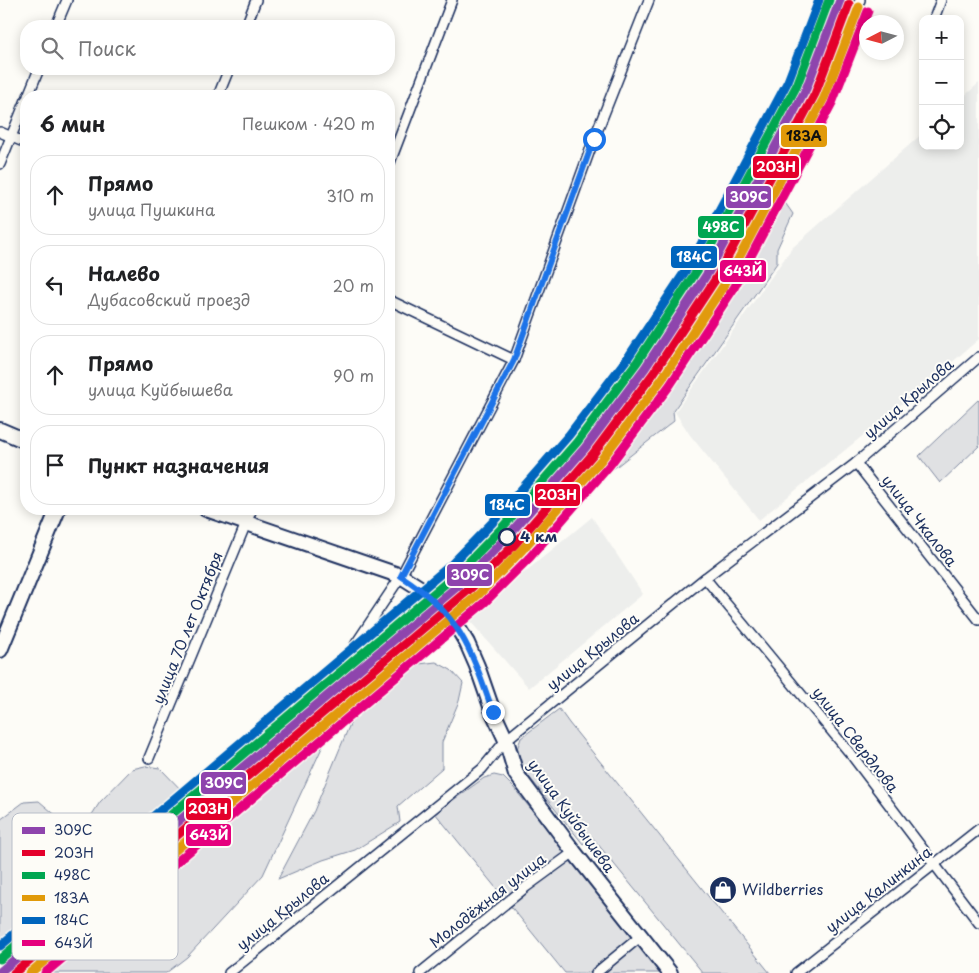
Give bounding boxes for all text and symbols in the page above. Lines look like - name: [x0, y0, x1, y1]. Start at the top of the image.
- north arrow: [859, 15, 904, 60]
- map controls: [919, 15, 964, 150]
- button: +: [919, 15, 964, 60]
- search box: [20, 20, 395, 75]
- icon: search: [38, 34, 66, 62]
- text: Поиск: [78, 34, 136, 62]
- button: −: [919, 60, 964, 105]
- button: locate: [919, 105, 964, 150]
- text: 6 мин: [40, 107, 106, 139]
- text: Пешком · 420 m: [242, 111, 375, 135]
- line badge: 183А: [780, 124, 828, 148]
- text: 183А: [786, 125, 822, 146]
- route start: [583, 128, 606, 151]
- line badge: 203Н: [752, 155, 800, 179]
- text: 203Н: [756, 156, 796, 177]
- text: Прямо: [88, 169, 153, 197]
- icon: ahead: [41, 181, 69, 209]
- text: 310 m: [326, 183, 374, 207]
- line badge: 309С: [725, 185, 772, 209]
- text: 309С: [730, 186, 768, 207]
- text: улица Пушкина: [88, 197, 215, 221]
- line badge: 498С: [697, 215, 745, 239]
- text: 498С: [702, 216, 740, 237]
- line badge: 184С: [670, 245, 718, 269]
- text: 184С: [676, 246, 712, 267]
- text: Налево: [88, 259, 160, 287]
- line badge: 643Й: [719, 259, 767, 283]
- text: 643Й: [723, 260, 763, 281]
- icon: left: [41, 271, 69, 299]
- text: 20 m: [333, 273, 374, 297]
- text: Дубасовский проезд: [88, 287, 250, 311]
- text: Прямо: [88, 349, 153, 377]
- street label: улица Крылова: [858, 352, 959, 444]
- icon: ahead: [41, 361, 69, 389]
- text: 90 m: [333, 363, 374, 387]
- text: улица Куйбышева: [88, 377, 233, 401]
- icon: arrive: [41, 451, 69, 479]
- text: Пункт назначения: [88, 451, 269, 479]
- street label: улица Чкалова: [877, 469, 964, 572]
- line badge: 203Н: [534, 483, 581, 507]
- text: 203Н: [537, 484, 577, 505]
- line badge: 184С: [484, 493, 531, 517]
- text: 184С: [489, 494, 525, 515]
- place label: 4 км: [520, 524, 558, 547]
- marker: 4 км: [498, 528, 516, 546]
- street label: улица 70 лет Октября: [145, 548, 228, 707]
- line badge: 309С: [446, 563, 493, 587]
- text: 309С: [451, 564, 489, 585]
- street label: улица Крылова: [541, 606, 644, 695]
- street label: улица Свердлова: [807, 681, 905, 797]
- route end: [482, 701, 505, 724]
- street label: улица Куйбышева: [523, 753, 622, 877]
- line badge: 309С: [200, 771, 247, 795]
- text: 309С: [205, 772, 243, 793]
- line badge: 203Н: [185, 797, 232, 821]
- text: 203Н: [188, 798, 228, 819]
- legend: [12, 813, 178, 960]
- text: 309С: [54, 819, 92, 840]
- line badge: 643Й: [185, 823, 232, 847]
- text: 643Й: [189, 824, 229, 845]
- street label: улица Калинкина: [820, 840, 937, 938]
- text: 203Н: [54, 842, 94, 863]
- street label: Молодёжная улица: [424, 847, 551, 953]
- text: 498С: [54, 864, 91, 885]
- street label: улица Крылова: [231, 866, 334, 955]
- shop icon: Wildberries: [708, 875, 738, 905]
- place label: Wildberries: [742, 877, 824, 900]
- text: 183А: [54, 887, 89, 908]
- text: 184С: [54, 909, 89, 930]
- text: 643Й: [54, 932, 93, 953]

